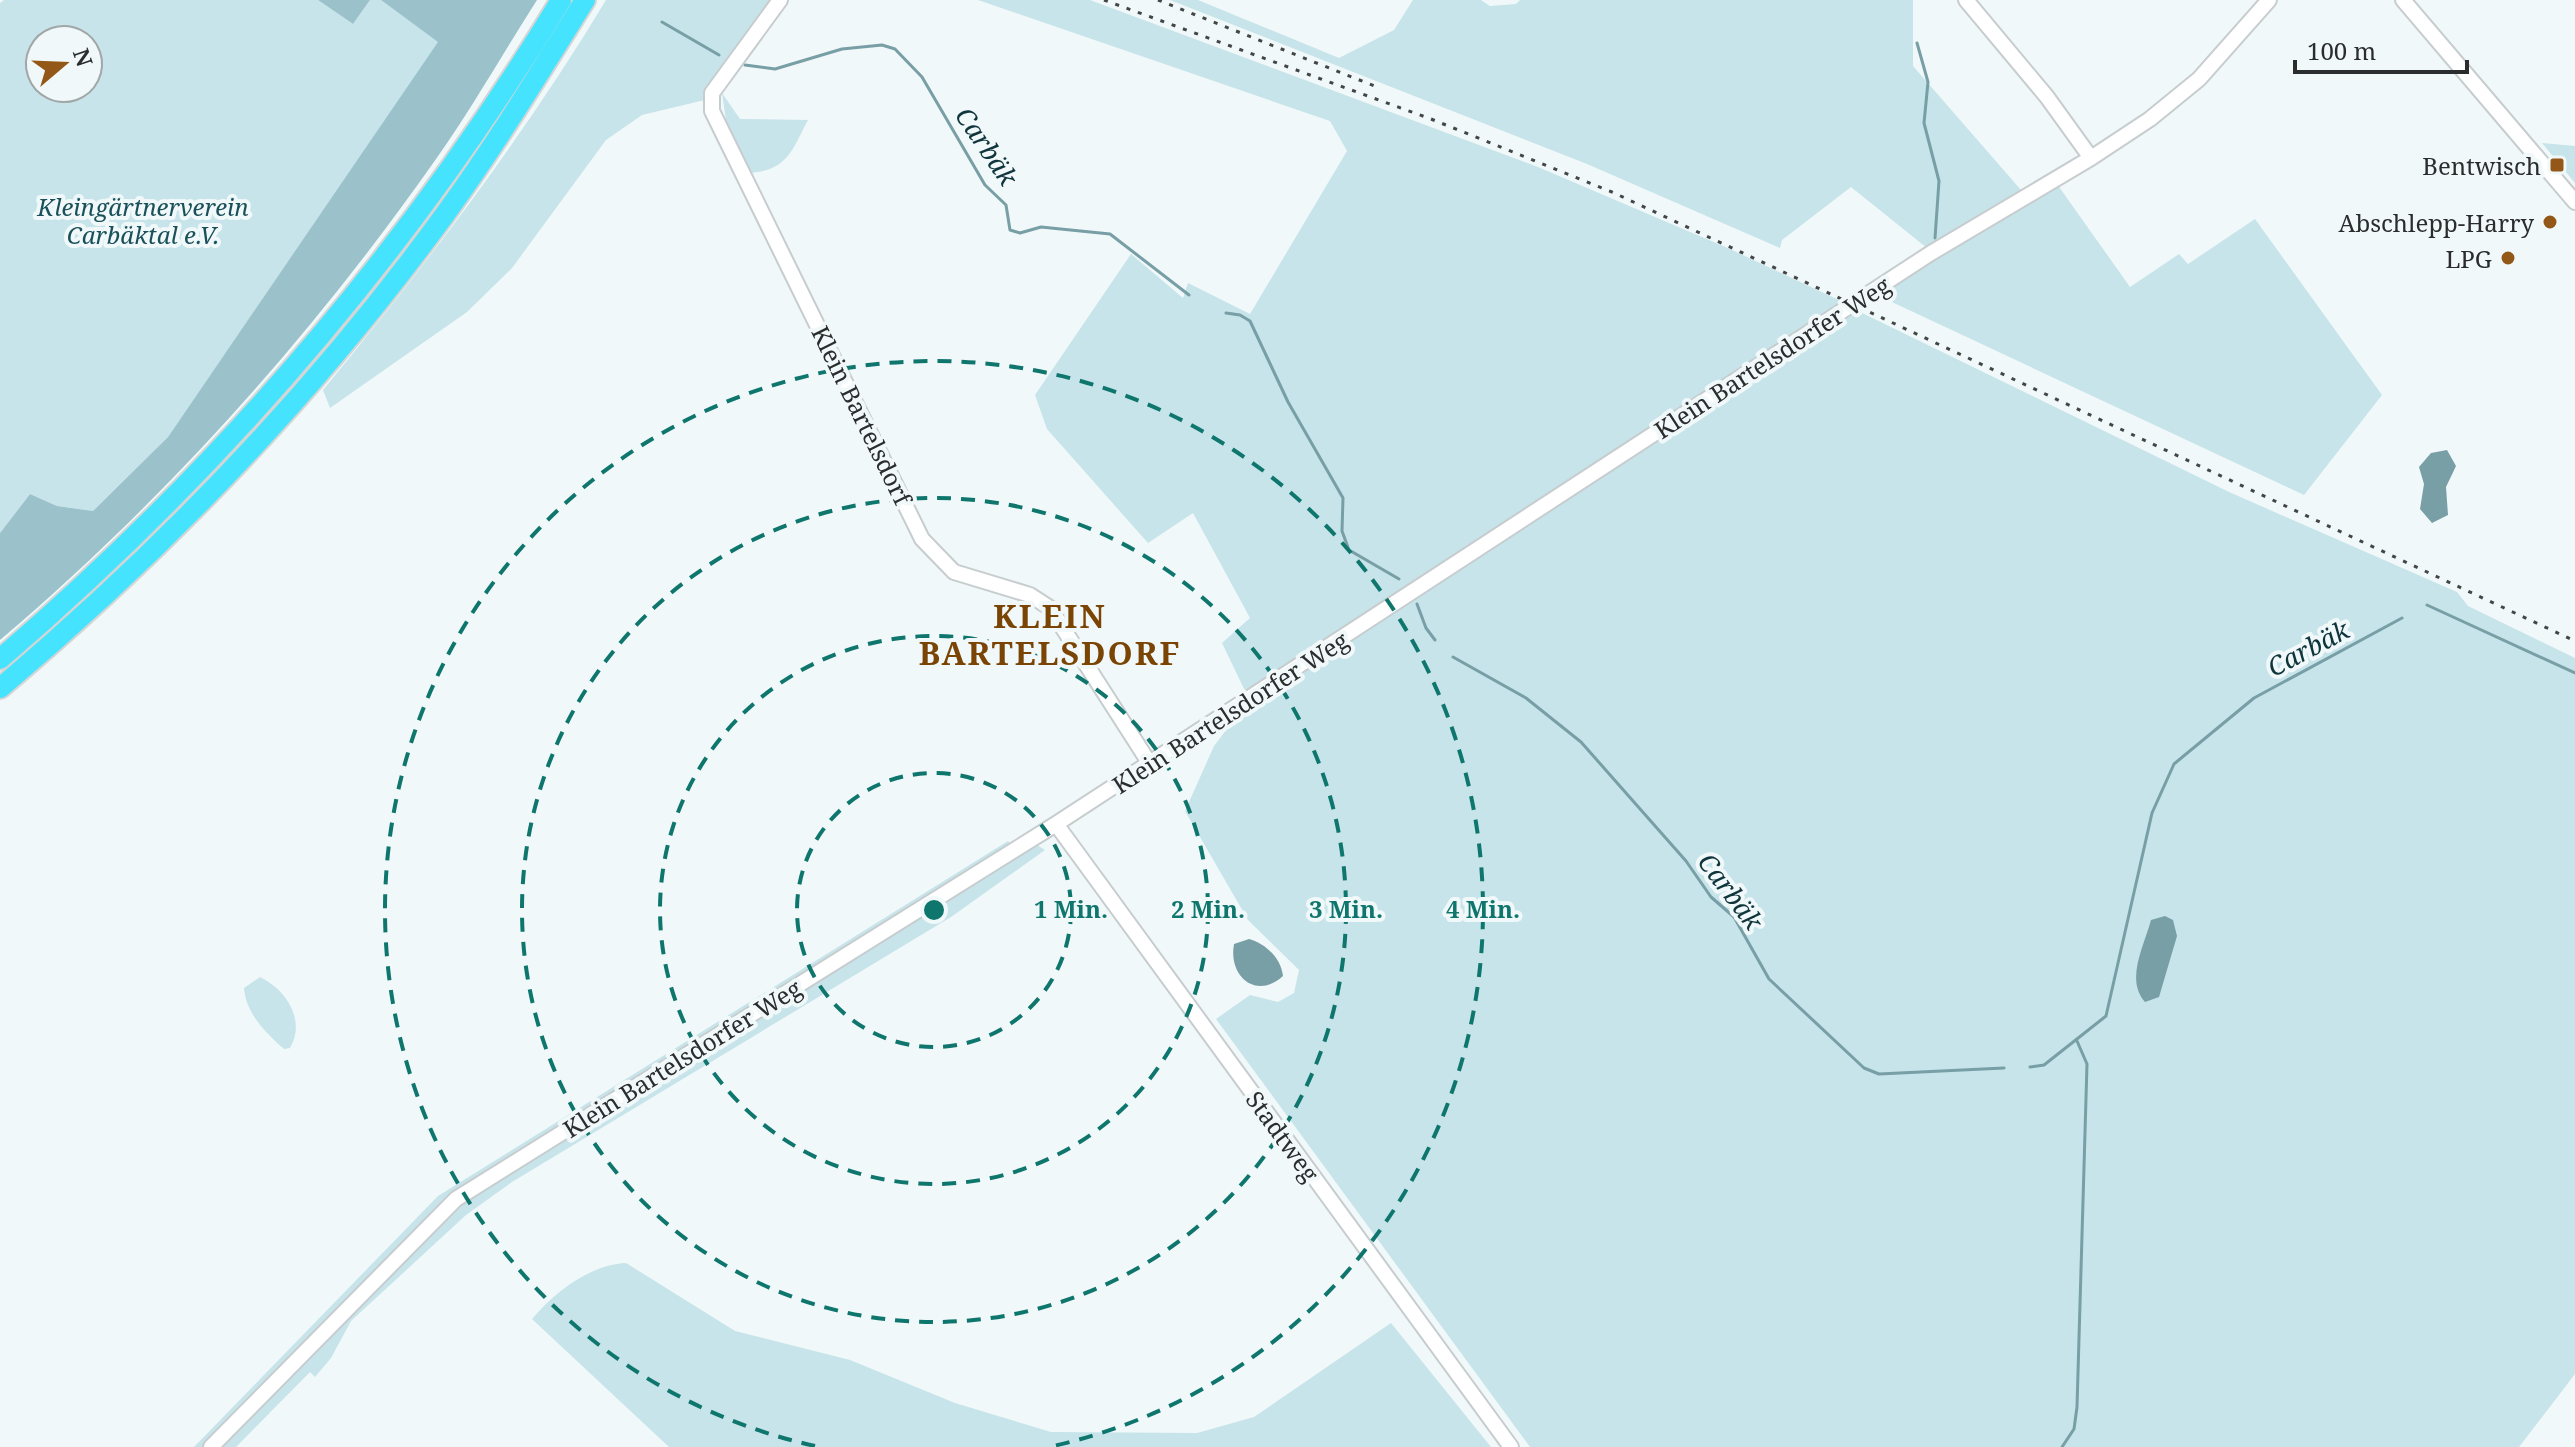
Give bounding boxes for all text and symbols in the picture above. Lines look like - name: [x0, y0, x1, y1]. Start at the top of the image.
- north arrow: [24, 24, 104, 104]
- scale bar: [2295, 24, 2467, 74]
- text: 100 m: [2307, 34, 2376, 67]
- text: N: [67, 44, 101, 70]
- water label: Carbäk: [947, 99, 1027, 194]
- place label: Bentwisch: [2422, 149, 2541, 182]
- marker: Bentwisch: [2548, 156, 2566, 174]
- park label: Kleingärtnerverein Carbäktal e.V.: [36, 190, 249, 251]
- place label: Abschlepp-Harry: [2339, 206, 2534, 239]
- marker: Abschlepp-Harry: [2541, 213, 2559, 231]
- place label: LPG: [2445, 242, 2492, 275]
- marker: LPG: [2499, 249, 2517, 267]
- street label: Klein Bartelsdorfer Weg: [1648, 268, 1896, 446]
- street label: Klein Bartelsdorf: [804, 320, 921, 512]
- district label: KLEIN BARTELSDORF: [919, 594, 1181, 674]
- water label: Carbäk: [2261, 611, 2356, 685]
- street label: Klein Bartelsdorfer Weg: [1106, 623, 1354, 801]
- water label: Carbäk: [1690, 845, 1773, 938]
- text: 1 Min.: [1034, 892, 1108, 925]
- text: 2 Min.: [1171, 892, 1245, 925]
- text: 3 Min.: [1309, 892, 1383, 925]
- text: 4 Min.: [1446, 892, 1520, 925]
- centre of rings: [920, 896, 948, 924]
- street label: Klein Bartelsdorfer Weg: [557, 971, 807, 1145]
- street label: Stadtweg: [1239, 1084, 1327, 1188]

